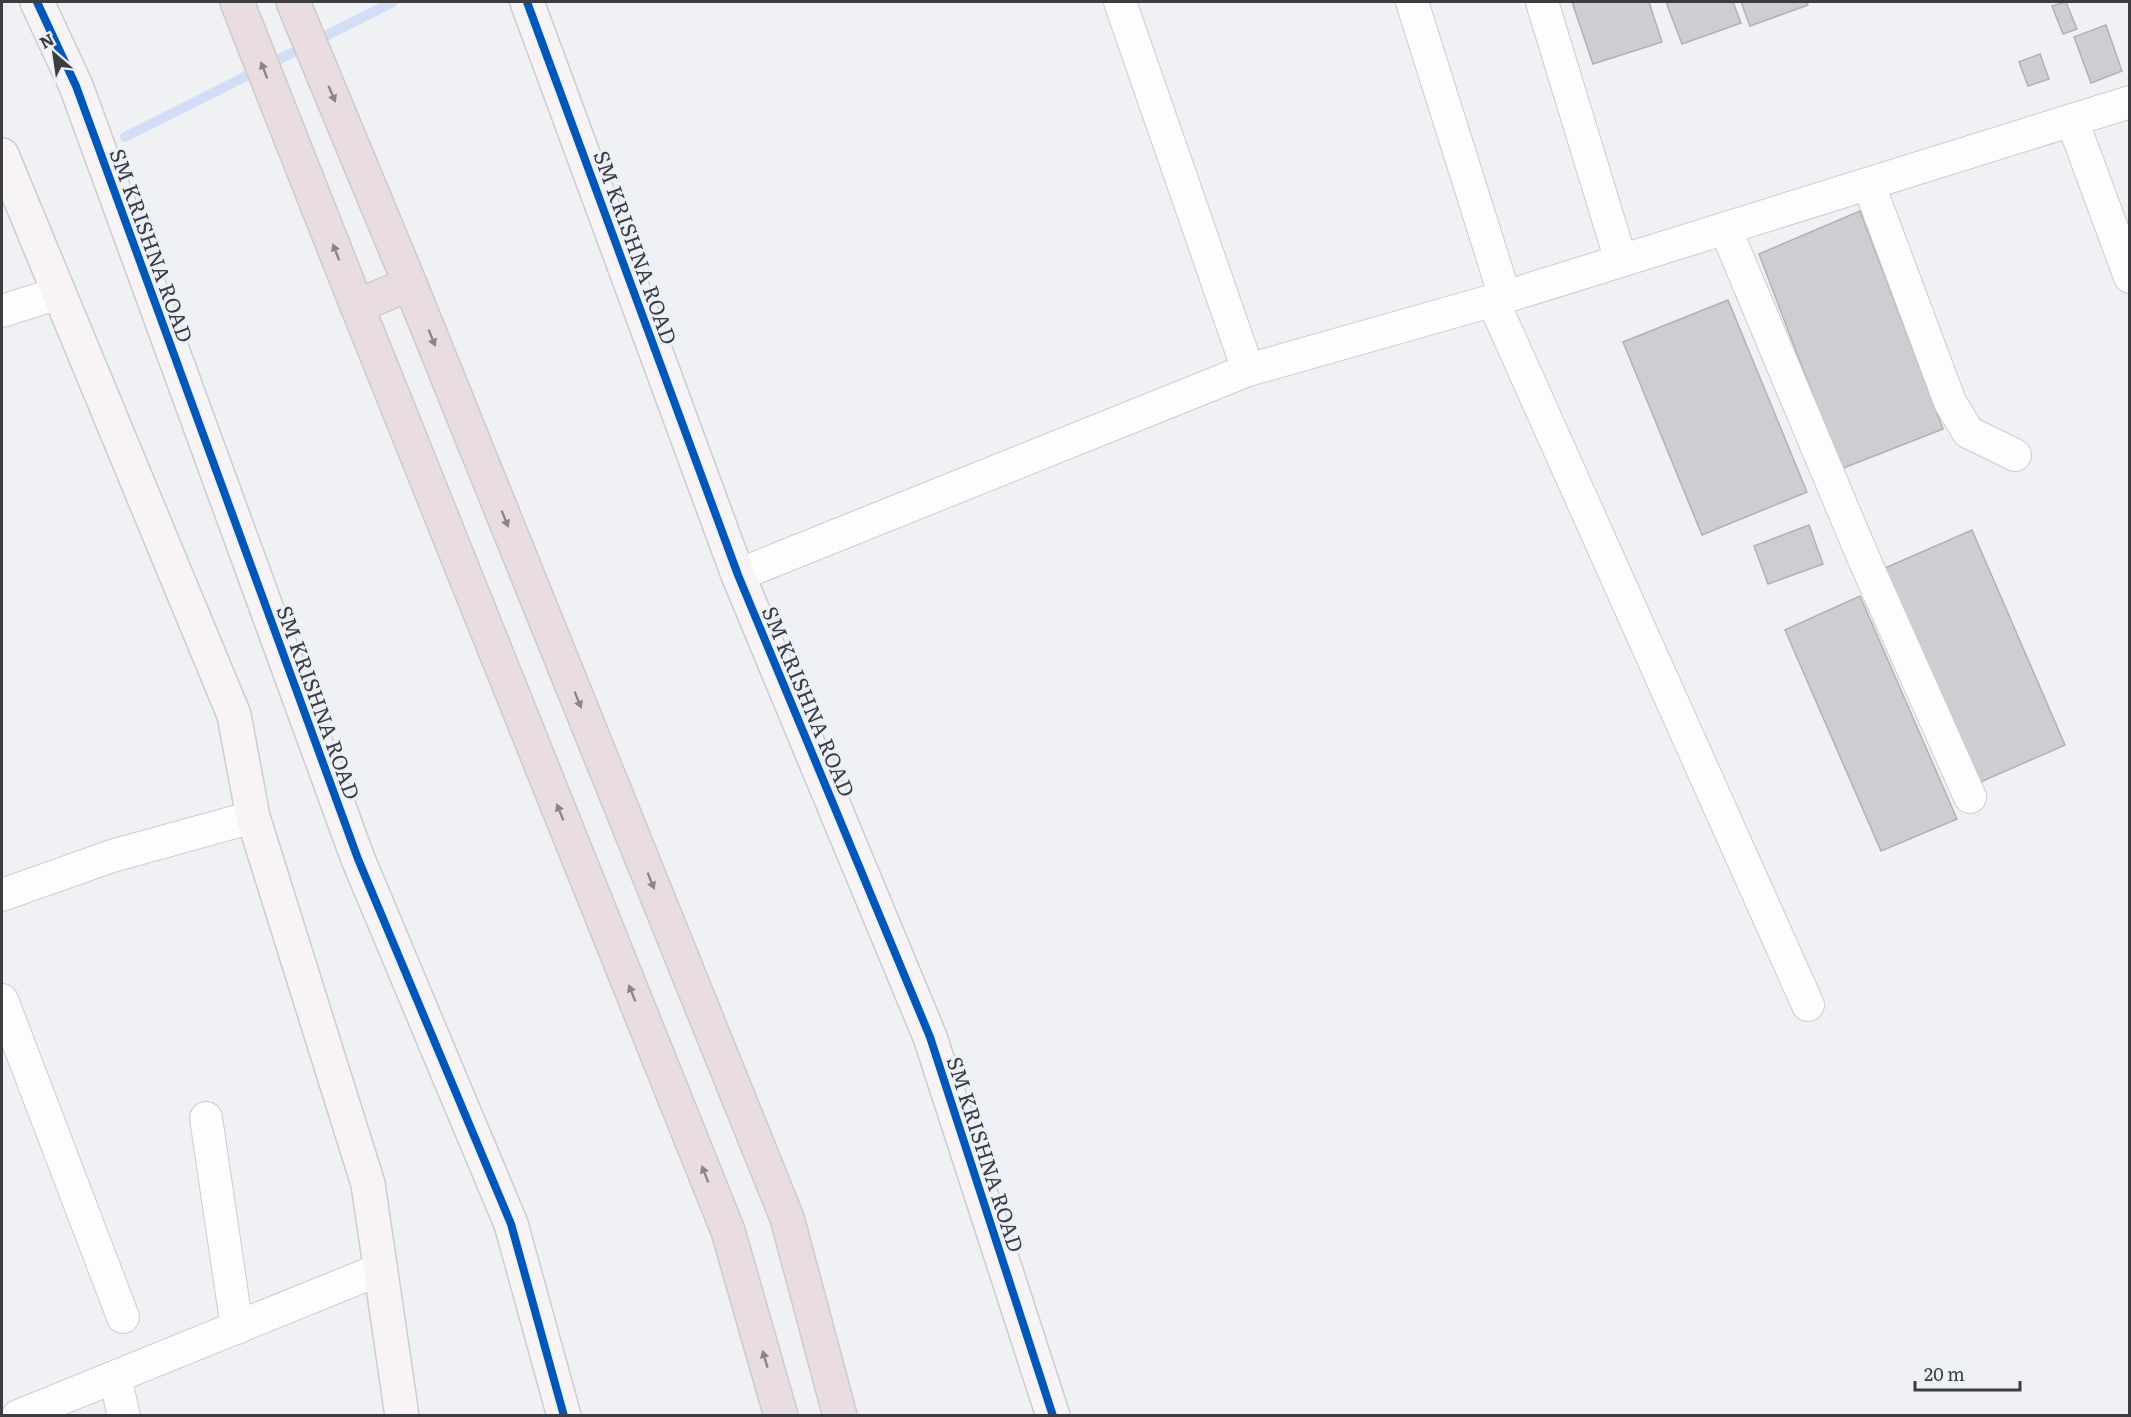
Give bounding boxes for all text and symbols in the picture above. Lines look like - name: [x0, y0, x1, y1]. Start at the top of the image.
- north arrow: [24, 24, 84, 84]
- text: N: [35, 26, 58, 54]
- one-way arrow: [259, 61, 269, 79]
- one-way arrow: [327, 86, 337, 104]
- street label: SM KRISHNA ROAD: [103, 144, 203, 346]
- street label: SM KRISHNA ROAD: [587, 146, 687, 348]
- one-way arrow: [331, 243, 340, 261]
- one-way arrow: [428, 329, 437, 347]
- one-way arrow: [501, 510, 510, 528]
- street label: SM KRISHNA ROAD: [270, 601, 370, 803]
- street label: SM KRISHNA ROAD: [756, 601, 864, 801]
- one-way arrow: [573, 691, 583, 709]
- one-way arrow: [555, 803, 564, 821]
- one-way arrow: [646, 872, 656, 890]
- one-way arrow: [627, 984, 637, 1002]
- street label: SM KRISHNA ROAD: [941, 1052, 1033, 1256]
- one-way arrow: [700, 1165, 709, 1183]
- one-way arrow: [760, 1350, 769, 1368]
- scale bar: [1915, 1354, 2020, 1392]
- text: 20 m: [1924, 1360, 1965, 1387]

